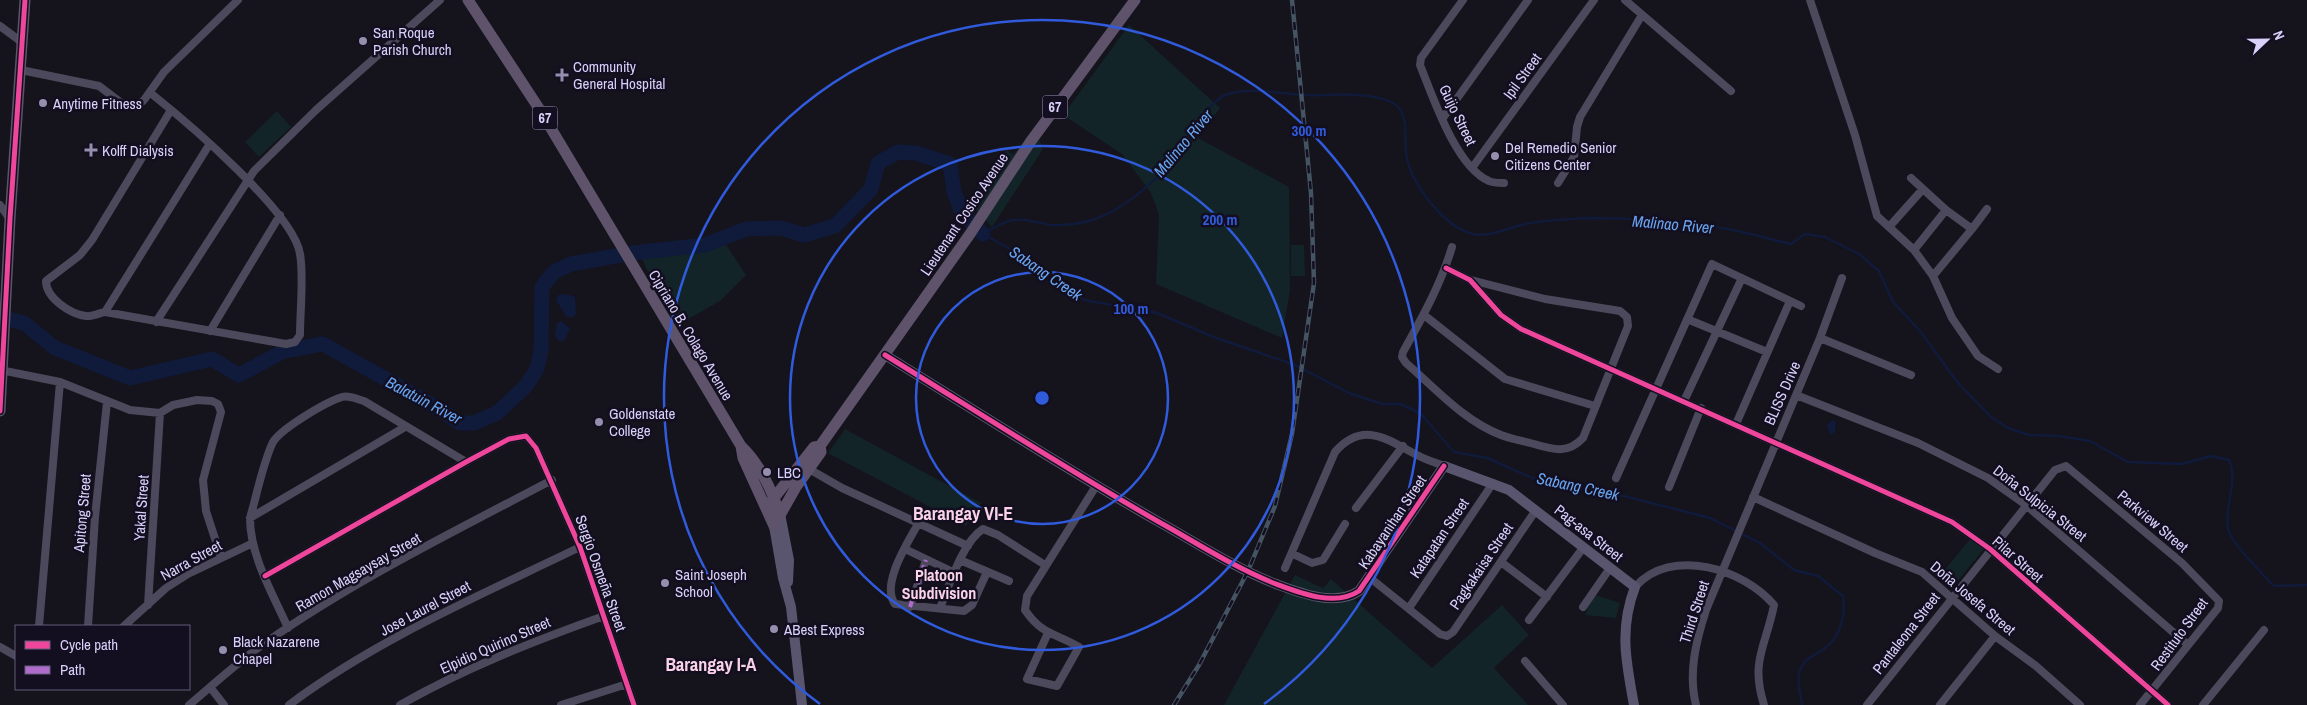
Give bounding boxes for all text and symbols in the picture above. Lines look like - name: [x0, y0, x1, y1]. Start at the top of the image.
- north arrow: [2242, 15, 2292, 65]
- place label: San Roque Parish Church: [373, 22, 452, 60]
- text: N: [2269, 28, 2289, 42]
- marker: San Roque Parish Church: [357, 35, 369, 47]
- street label: Ipil Street: [1498, 48, 1546, 103]
- place label: Community General Hospital: [573, 56, 665, 94]
- marker: Community General Hospital: [555, 68, 569, 82]
- street label: Guijo Street: [1434, 81, 1482, 150]
- place label: Anytime Fitness: [52, 93, 142, 114]
- road number: 67: [1042, 95, 1068, 118]
- marker: Anytime Fitness: [37, 97, 49, 109]
- water label: Malinao River: [1148, 104, 1218, 181]
- road number: 67: [532, 106, 558, 130]
- text: 300 m: [1292, 120, 1326, 141]
- place label: Del Remedio Senior Citizens Center: [1505, 137, 1616, 175]
- place label: Kolff Dialysis: [102, 140, 174, 161]
- marker: Kolff Dialysis: [84, 143, 98, 157]
- street label: Lieutenant Cosico Avenue: [915, 148, 1013, 280]
- marker: Del Remedio Senior Citizens Center: [1489, 150, 1501, 162]
- text: 200 m: [1203, 209, 1237, 230]
- water label: Malinao River: [1631, 209, 1715, 239]
- water label: Sabang Creek: [1005, 240, 1087, 306]
- street label: Cipriano B. Colago Avenue: [644, 266, 738, 404]
- text: 100 m: [1114, 298, 1148, 319]
- street label: BLISS Drive: [1759, 358, 1805, 428]
- water label: Balatuin River: [382, 371, 466, 430]
- centre of rings: [1033, 389, 1051, 407]
- place label: Goldenstate College: [609, 403, 675, 441]
- marker: Goldenstate College: [593, 416, 605, 428]
- street label: Doña Sulpicia Street: [1989, 460, 2092, 547]
- place label: LBC: [777, 462, 801, 483]
- marker: LBC: [761, 466, 773, 478]
- water label: Sabang Creek: [1535, 467, 1622, 506]
- street label: Kabayanihan Street: [1353, 471, 1431, 573]
- street label: Apitong Street: [68, 472, 96, 554]
- street label: Yakal Street: [128, 474, 154, 542]
- street label: Parkview Street: [2113, 485, 2193, 557]
- street label: Katapatan Street: [1404, 493, 1474, 582]
- street label: Pag-asa Street: [1550, 499, 1628, 567]
- district label: Barangay VI-E: [913, 501, 1013, 526]
- street label: Sergio Osmeña Street: [570, 512, 632, 635]
- street label: Pagkakaisa Street: [1444, 518, 1518, 614]
- street label: Ramon Magsaysay Street: [291, 527, 425, 616]
- street label: Pilar Street: [1988, 531, 2049, 587]
- street label: Narra Street: [157, 534, 226, 585]
- street label: Doña Josefa Street: [1926, 556, 2021, 640]
- place label: Saint Joseph School: [675, 564, 747, 602]
- district label: Platoon Subdivision: [902, 564, 976, 604]
- street label: Jose Laurel Street: [376, 575, 475, 641]
- marker: Saint Joseph School: [659, 577, 671, 589]
- street label: Third Street: [1674, 577, 1714, 646]
- street label: Pantaleona Street: [1867, 587, 1945, 678]
- street label: Restituto Street: [2145, 593, 2213, 675]
- street label: Elpidio Quirino Street: [436, 611, 554, 679]
- place label: ABest Express: [783, 619, 865, 640]
- marker: ABest Express: [768, 623, 780, 635]
- legend: [15, 625, 190, 690]
- place label: Black Nazarene Chapel: [233, 631, 320, 669]
- text: Cycle path: [60, 634, 118, 655]
- marker: Black Nazarene Chapel: [217, 644, 229, 656]
- district label: Barangay I-A: [665, 652, 757, 677]
- text: Path: [60, 659, 85, 680]

